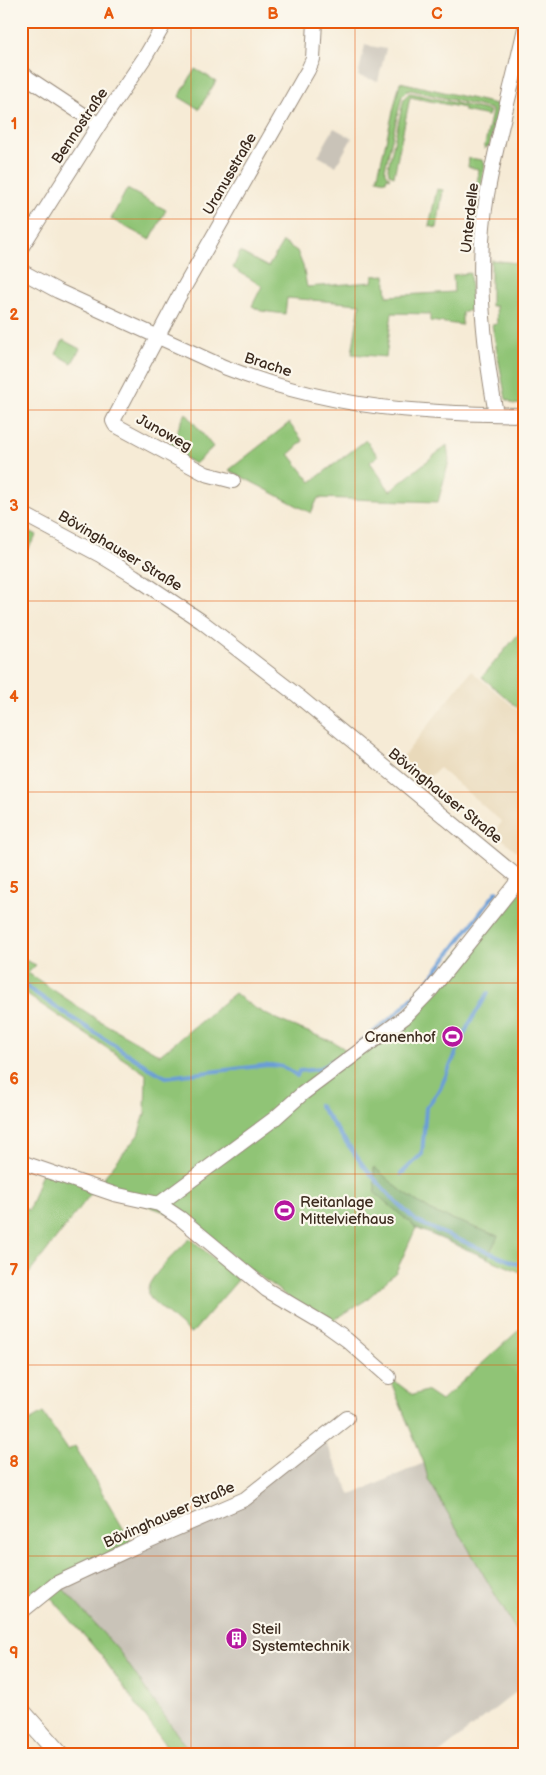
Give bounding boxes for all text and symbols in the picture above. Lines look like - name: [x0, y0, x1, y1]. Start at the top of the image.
- text: A: [103, 5, 114, 24]
- text: B: [267, 5, 279, 24]
- text: C: [431, 5, 443, 24]
- street label: Bennostraße: [48, 84, 112, 168]
- text: 1: [11, 115, 17, 134]
- street label: Uranusstraße: [199, 129, 261, 218]
- street label: Unterdelle: [457, 182, 483, 254]
- text: 2: [9, 306, 19, 325]
- street label: Brache: [242, 348, 294, 382]
- street label: Junoweg: [133, 410, 195, 456]
- text: 3: [9, 497, 19, 516]
- street label: Bövinghauser Straße: [54, 506, 186, 596]
- text: 4: [9, 688, 19, 707]
- street label: Bövinghauser Straße: [384, 744, 506, 848]
- text: 5: [9, 879, 19, 898]
- sports icon: Cranenhof: [440, 1025, 464, 1049]
- place label: Cranenhof: [365, 1028, 436, 1047]
- text: 6: [9, 1070, 19, 1089]
- place label: Reitanlage Mittelviefhaus: [300, 1193, 395, 1229]
- sports icon: Reitanlage Mittelviefhaus: [272, 1199, 296, 1223]
- text: 7: [10, 1261, 19, 1280]
- text: 8: [9, 1453, 19, 1472]
- street label: Bövinghauser Straße: [100, 1477, 238, 1552]
- place label: Steil Systemtechnik: [252, 1620, 350, 1656]
- building icon: Steil Systemtechnik: [224, 1626, 248, 1650]
- text: 9: [9, 1644, 19, 1663]

